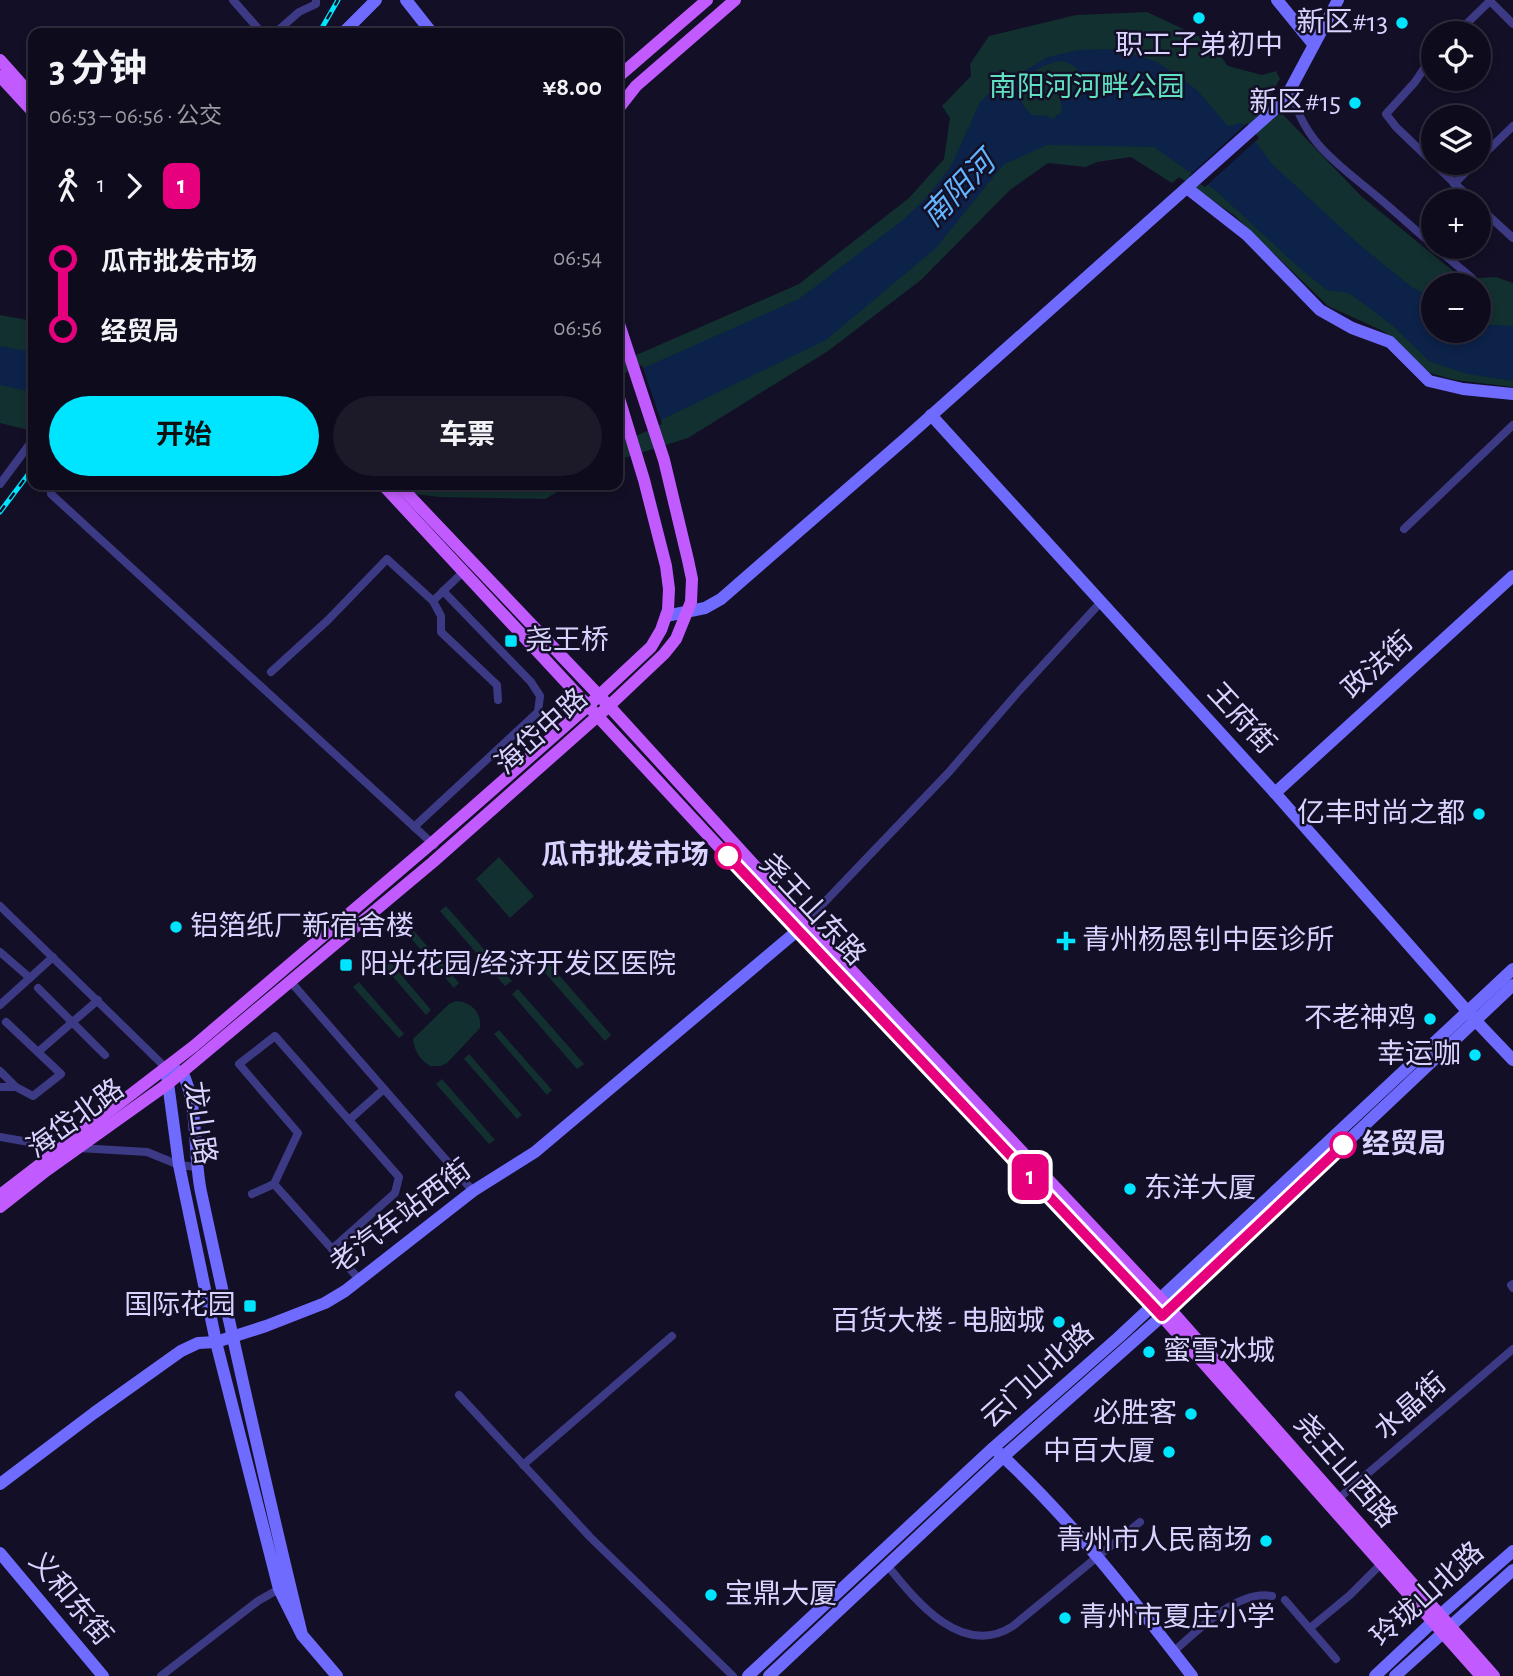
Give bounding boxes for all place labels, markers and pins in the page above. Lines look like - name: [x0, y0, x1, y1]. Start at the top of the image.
- place label: 新区#13: [1296, 7, 1388, 37]
- marker: 职工子弟初中: [1191, 10, 1207, 26]
- marker: 新区#13: [1394, 15, 1410, 31]
- place label: 职工子弟初中: [1115, 30, 1283, 60]
- place label: 新区#15: [1249, 87, 1341, 117]
- marker: 新区#15: [1347, 95, 1363, 111]
- place label: 尧王桥: [525, 625, 609, 655]
- marker: 尧王桥: [503, 633, 519, 649]
- place label: 亿丰时尚之都: [1297, 798, 1465, 828]
- marker: 亿丰时尚之都: [1471, 806, 1487, 822]
- place label: 瓜市批发市场: [541, 839, 709, 870]
- marker: 瓜市批发市场: [715, 843, 741, 869]
- place label: 铝箔纸厂新宿舍楼: [190, 911, 414, 941]
- marker: 铝箔纸厂新宿舍楼: [168, 919, 184, 935]
- place label: 青州杨恩钊中医诊所: [1082, 925, 1334, 955]
- marker: 青州杨恩钊中医诊所: [1056, 931, 1076, 951]
- place label: 阳光花园/经济开发区医院: [360, 949, 676, 979]
- marker: 阳光花园/经济开发区医院: [338, 957, 354, 973]
- place label: 不老神鸡: [1304, 1003, 1416, 1033]
- marker: 不老神鸡: [1422, 1011, 1438, 1027]
- place label: 幸运咖: [1377, 1039, 1461, 1069]
- marker: 幸运咖: [1467, 1047, 1483, 1063]
- place label: 经贸局: [1362, 1129, 1446, 1159]
- marker: 经贸局: [1330, 1132, 1356, 1158]
- place label: 东洋大厦: [1144, 1173, 1256, 1203]
- marker: 东洋大厦: [1122, 1181, 1138, 1197]
- place label: 国际花园: [124, 1290, 236, 1320]
- marker: 国际花园: [242, 1298, 258, 1314]
- place label: 百货大楼 - 电脑城: [831, 1306, 1045, 1336]
- marker: 百货大楼 - 电脑城: [1051, 1314, 1067, 1330]
- place label: 蜜雪冰城: [1163, 1336, 1275, 1366]
- marker: 蜜雪冰城: [1141, 1344, 1157, 1360]
- place label: 必胜客: [1093, 1398, 1177, 1428]
- marker: 必胜客: [1183, 1406, 1199, 1422]
- place label: 中百大厦: [1043, 1436, 1155, 1466]
- marker: 中百大厦: [1161, 1444, 1177, 1460]
- place label: 青州市人民商场: [1056, 1525, 1252, 1555]
- marker: 青州市人民商场: [1258, 1533, 1274, 1549]
- place label: 宝鼎大厦: [725, 1579, 837, 1609]
- marker: 宝鼎大厦: [703, 1587, 719, 1603]
- place label: 青州市夏庄小学: [1079, 1602, 1275, 1632]
- marker: 青州市夏庄小学: [1057, 1610, 1073, 1626]

